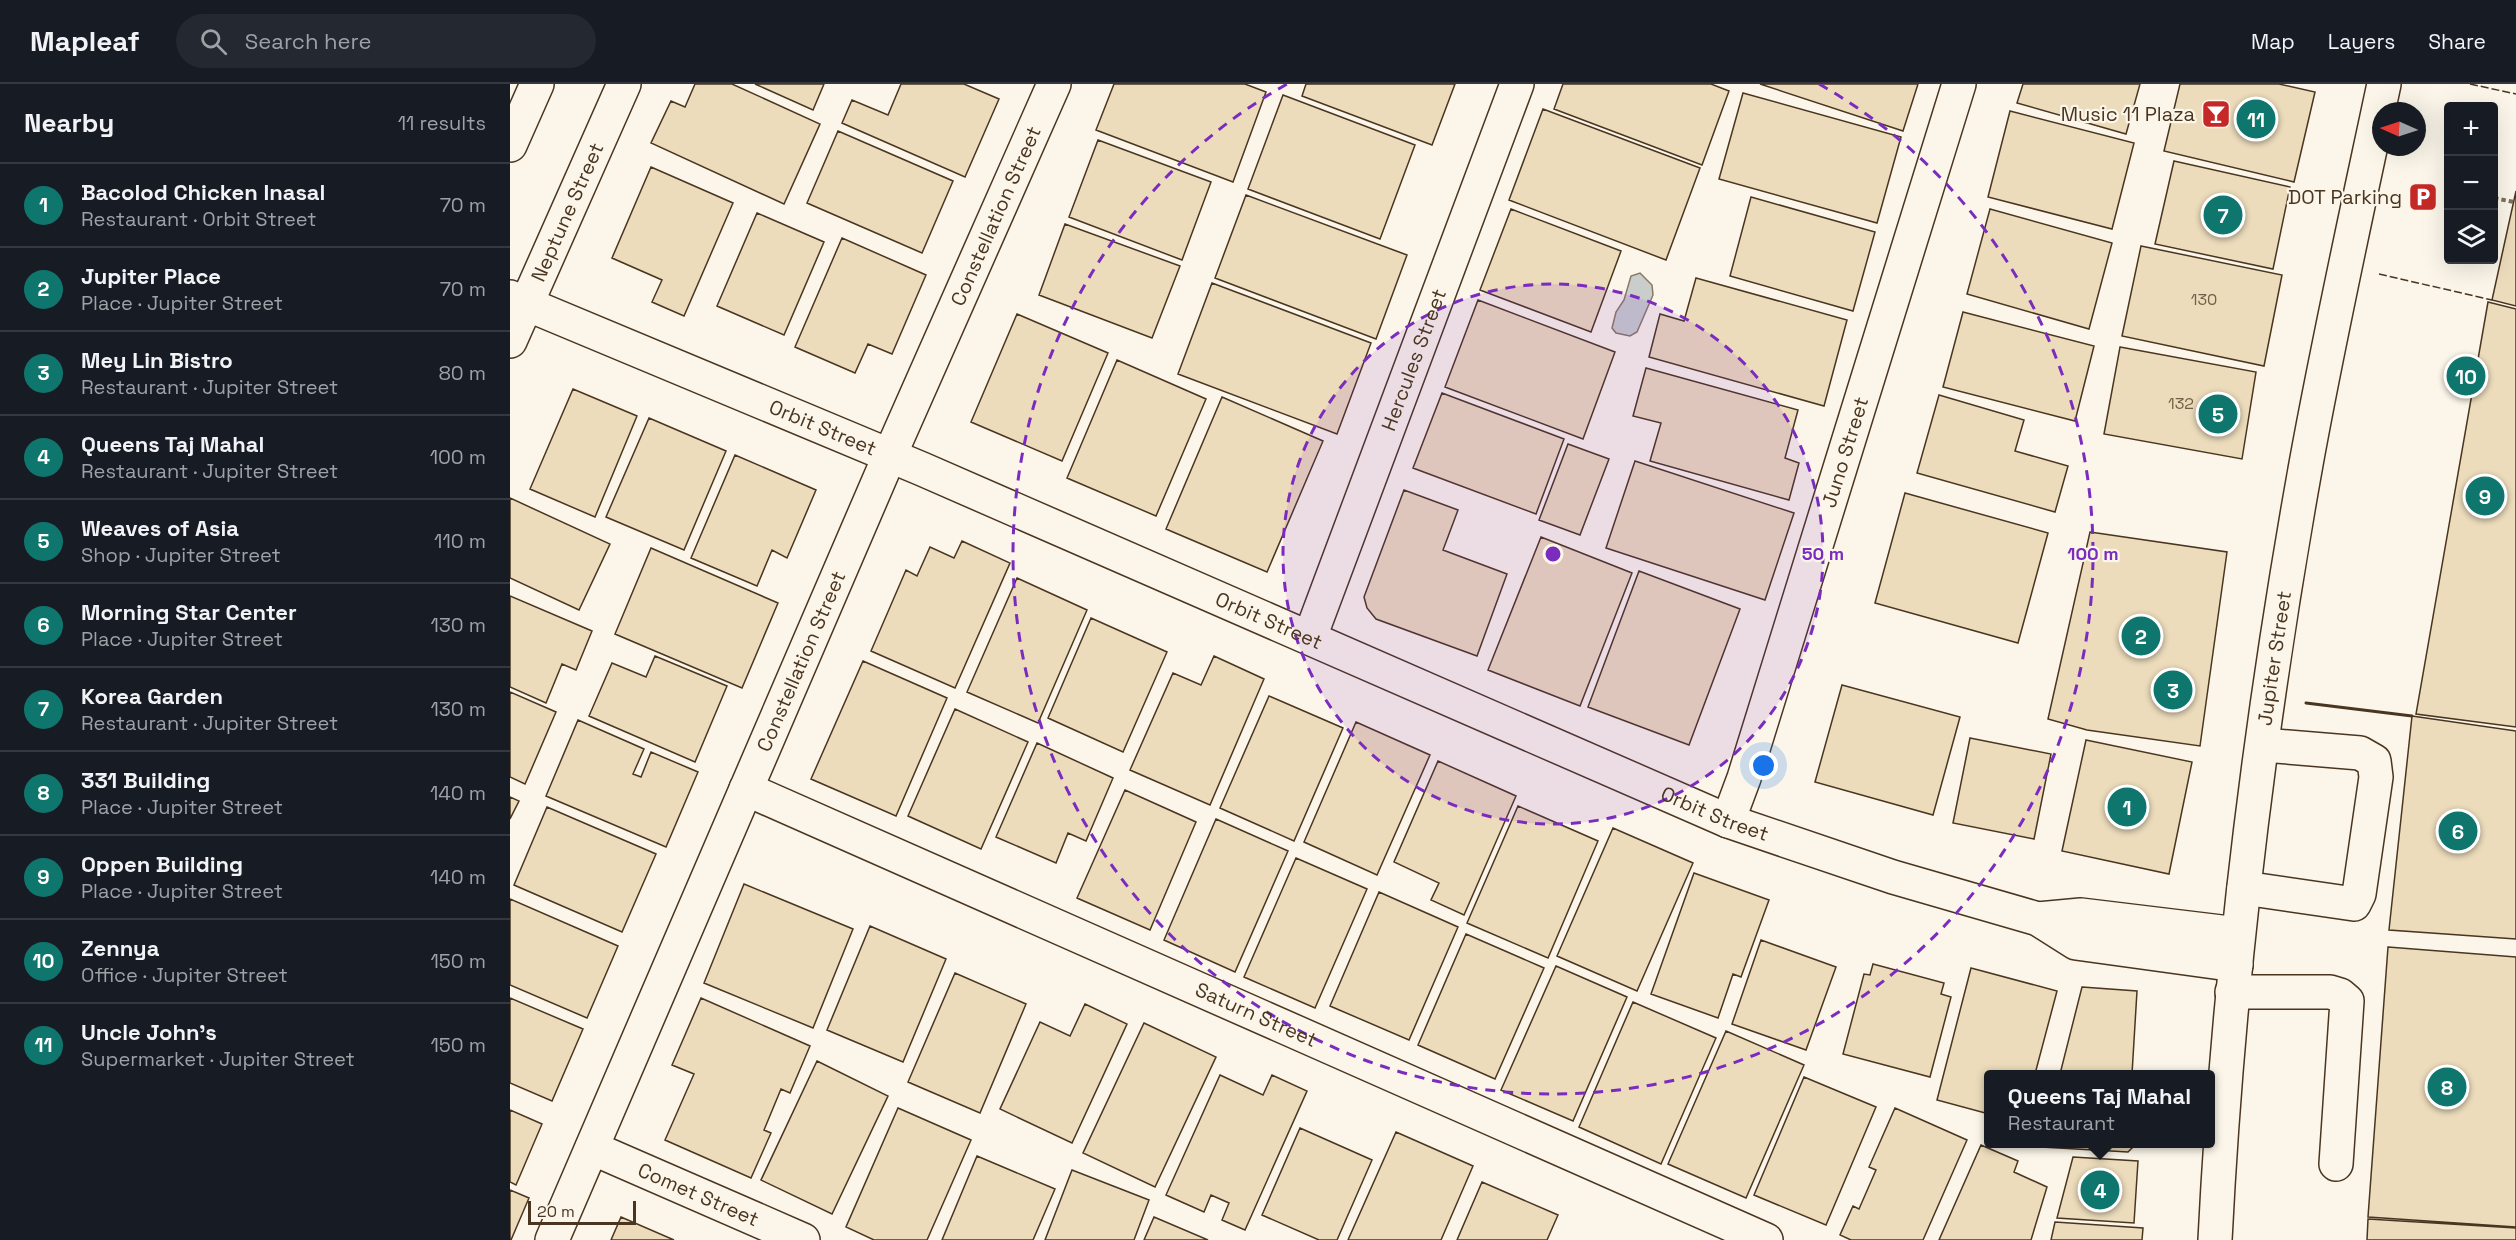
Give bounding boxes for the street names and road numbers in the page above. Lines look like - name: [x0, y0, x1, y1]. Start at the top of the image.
- street label: Constellation Street: [944, 122, 1047, 310]
- street label: Neptune Street: [525, 139, 609, 286]
- street label: Hercules Street: [1375, 285, 1452, 435]
- street label: Orbit Street: [765, 394, 881, 462]
- street label: Juno Street: [1816, 394, 1874, 511]
- street label: Constellation Street: [751, 567, 851, 756]
- street label: Orbit Street: [1211, 586, 1326, 655]
- street label: Jupiter Street: [2251, 589, 2297, 727]
- street label: Orbit Street: [1657, 780, 1772, 847]
- street label: Saturn Street: [1191, 976, 1321, 1053]
- street label: Comet Street: [634, 1157, 763, 1232]

